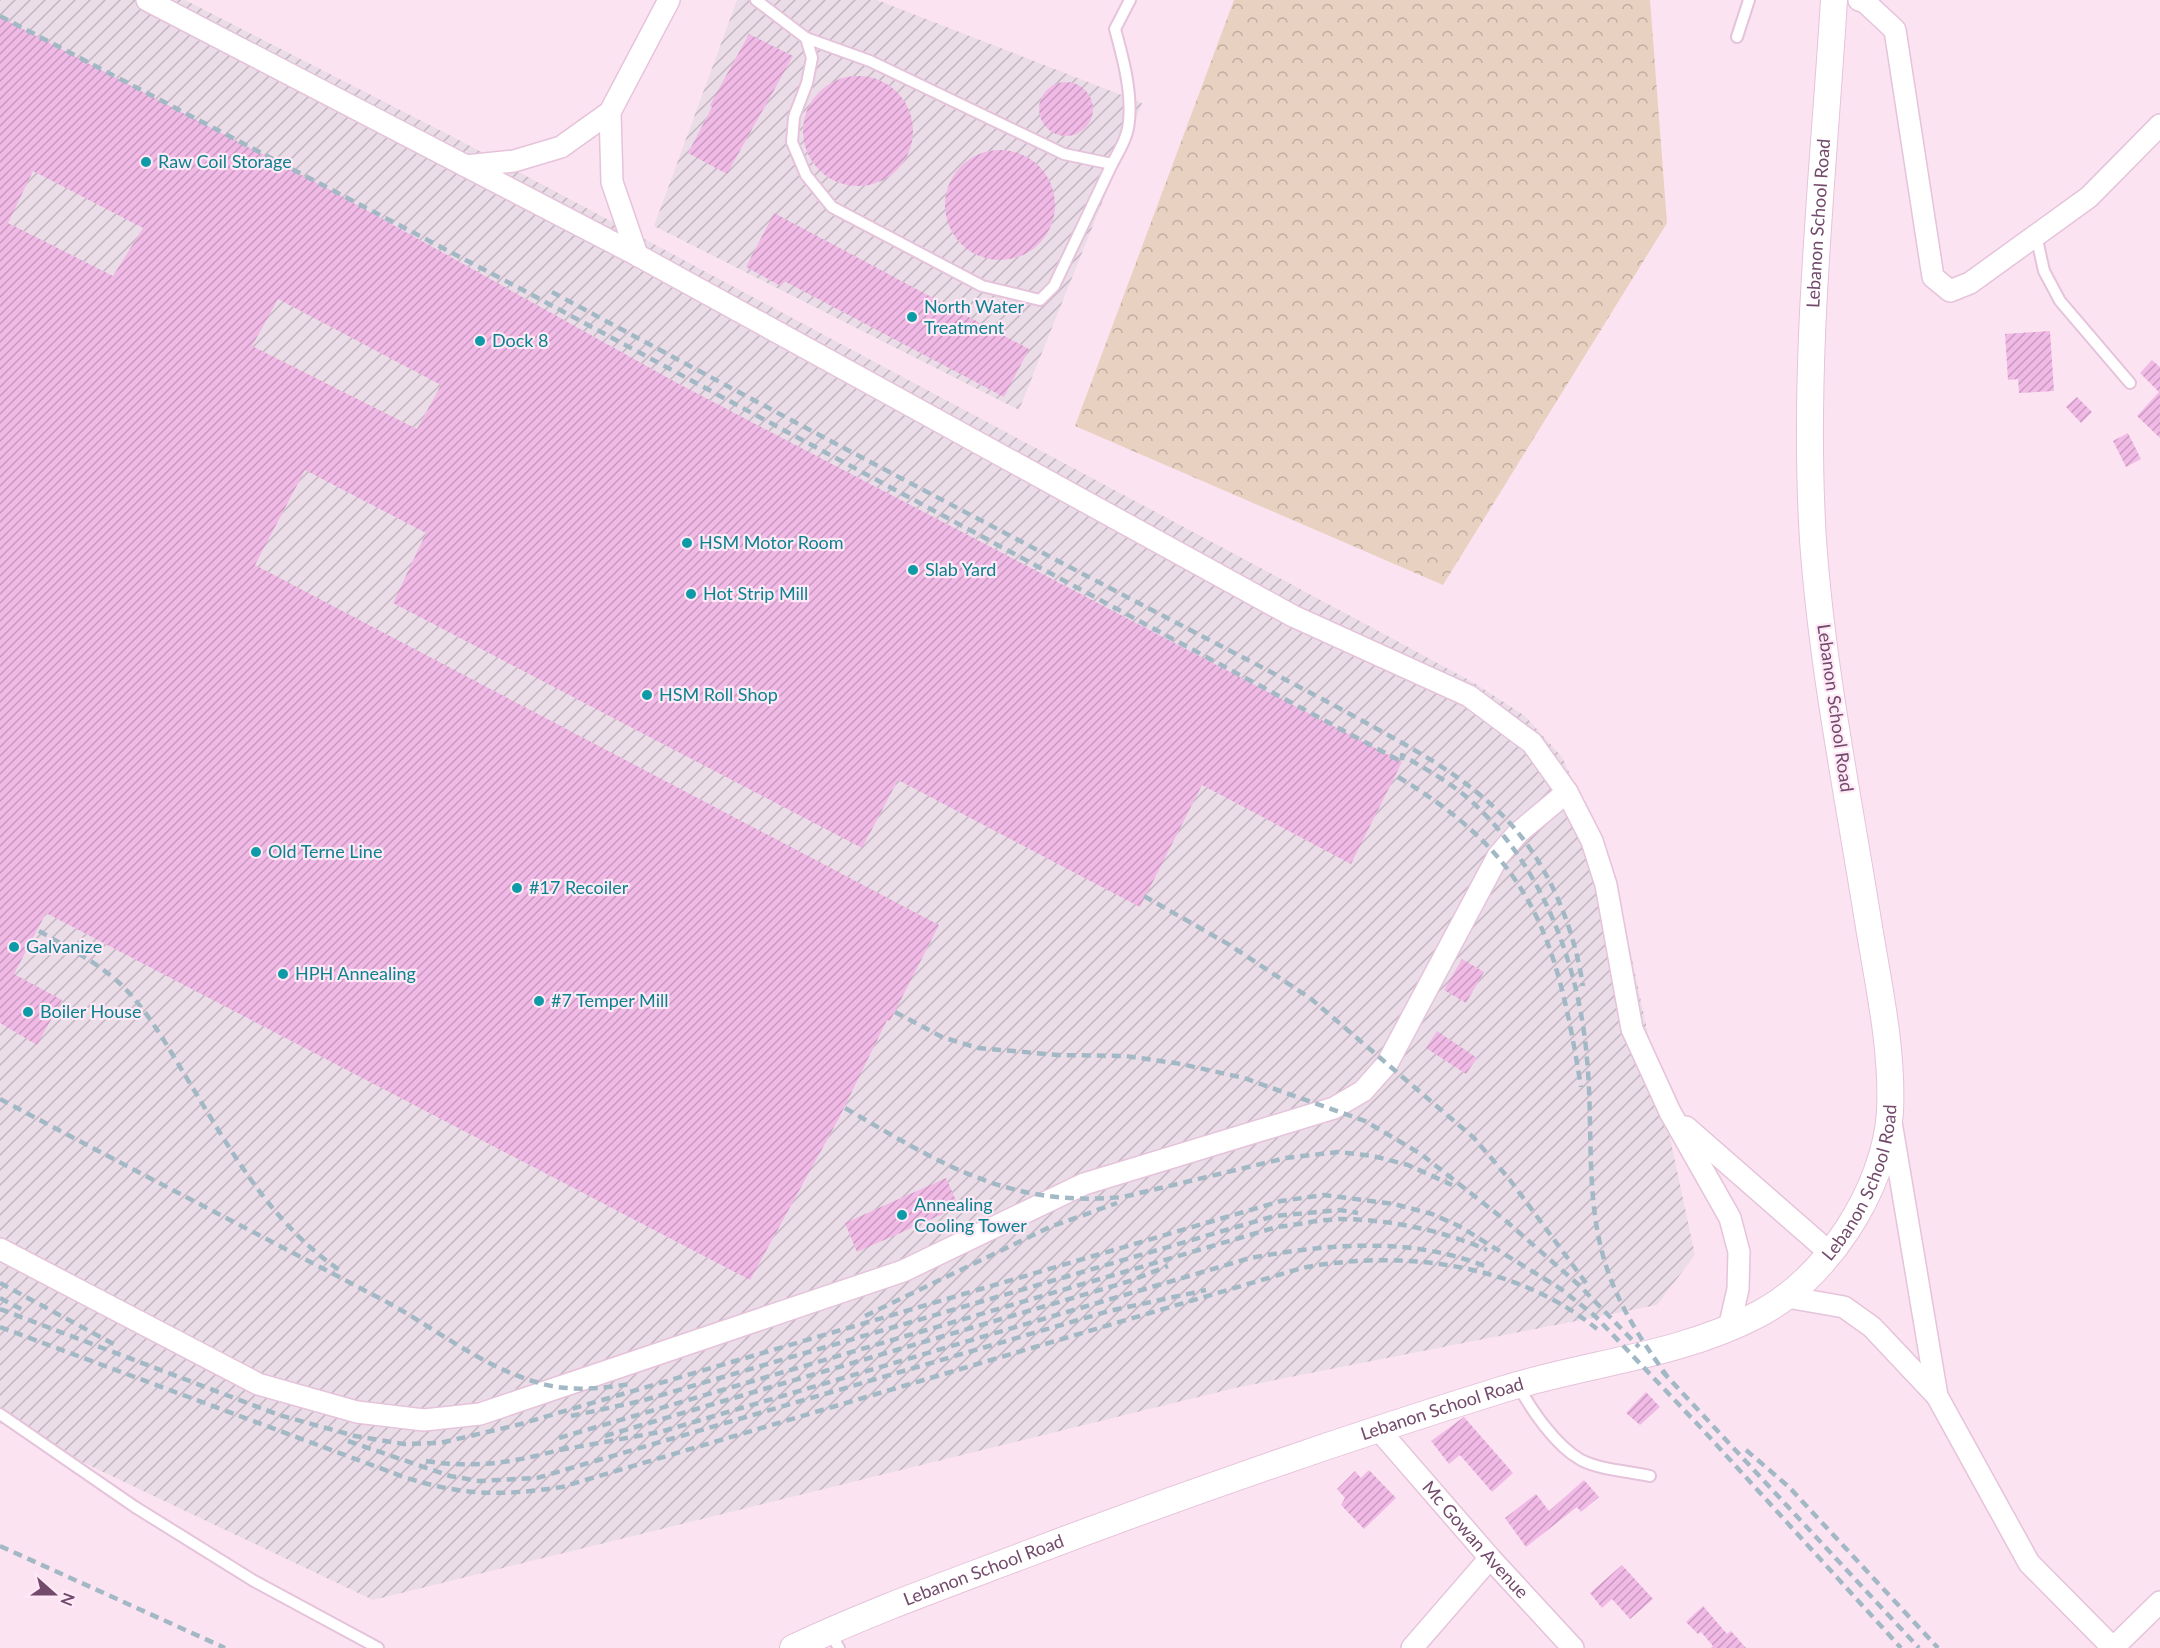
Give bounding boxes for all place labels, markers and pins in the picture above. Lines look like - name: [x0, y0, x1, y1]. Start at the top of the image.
- place label: Raw Coil Storage: [158, 150, 292, 172]
- marker: Raw Coil Storage: [139, 155, 153, 169]
- place label: North Water Treatment: [924, 295, 1024, 338]
- marker: North Water Treatment: [905, 310, 919, 324]
- place label: Dock 8: [492, 329, 549, 351]
- marker: Dock 8: [473, 334, 487, 348]
- place label: HSM Motor Room: [699, 531, 844, 553]
- marker: HSM Motor Room: [680, 536, 694, 550]
- place label: Slab Yard: [925, 558, 996, 580]
- marker: Slab Yard: [906, 563, 920, 577]
- place label: Hot Strip Mill: [703, 582, 808, 604]
- marker: Hot Strip Mill: [684, 587, 698, 601]
- place label: HSM Roll Shop: [659, 683, 778, 705]
- marker: HSM Roll Shop: [640, 688, 654, 702]
- place label: Old Terne Line: [268, 840, 382, 862]
- marker: Old Terne Line: [249, 845, 263, 859]
- place label: #17 Recoiler: [529, 876, 629, 898]
- marker: #17 Recoiler: [510, 881, 524, 895]
- place label: Galvanize: [26, 935, 102, 957]
- marker: Galvanize: [7, 940, 21, 954]
- place label: HPH Annealing: [295, 962, 416, 984]
- marker: HPH Annealing: [276, 967, 290, 981]
- place label: #7 Temper Mill: [551, 989, 668, 1011]
- marker: #7 Temper Mill: [532, 994, 546, 1008]
- place label: Boiler House: [40, 1000, 142, 1022]
- marker: Boiler House: [21, 1005, 35, 1019]
- place label: Annealing Cooling Tower: [914, 1193, 1027, 1236]
- marker: Annealing Cooling Tower: [895, 1208, 909, 1222]

